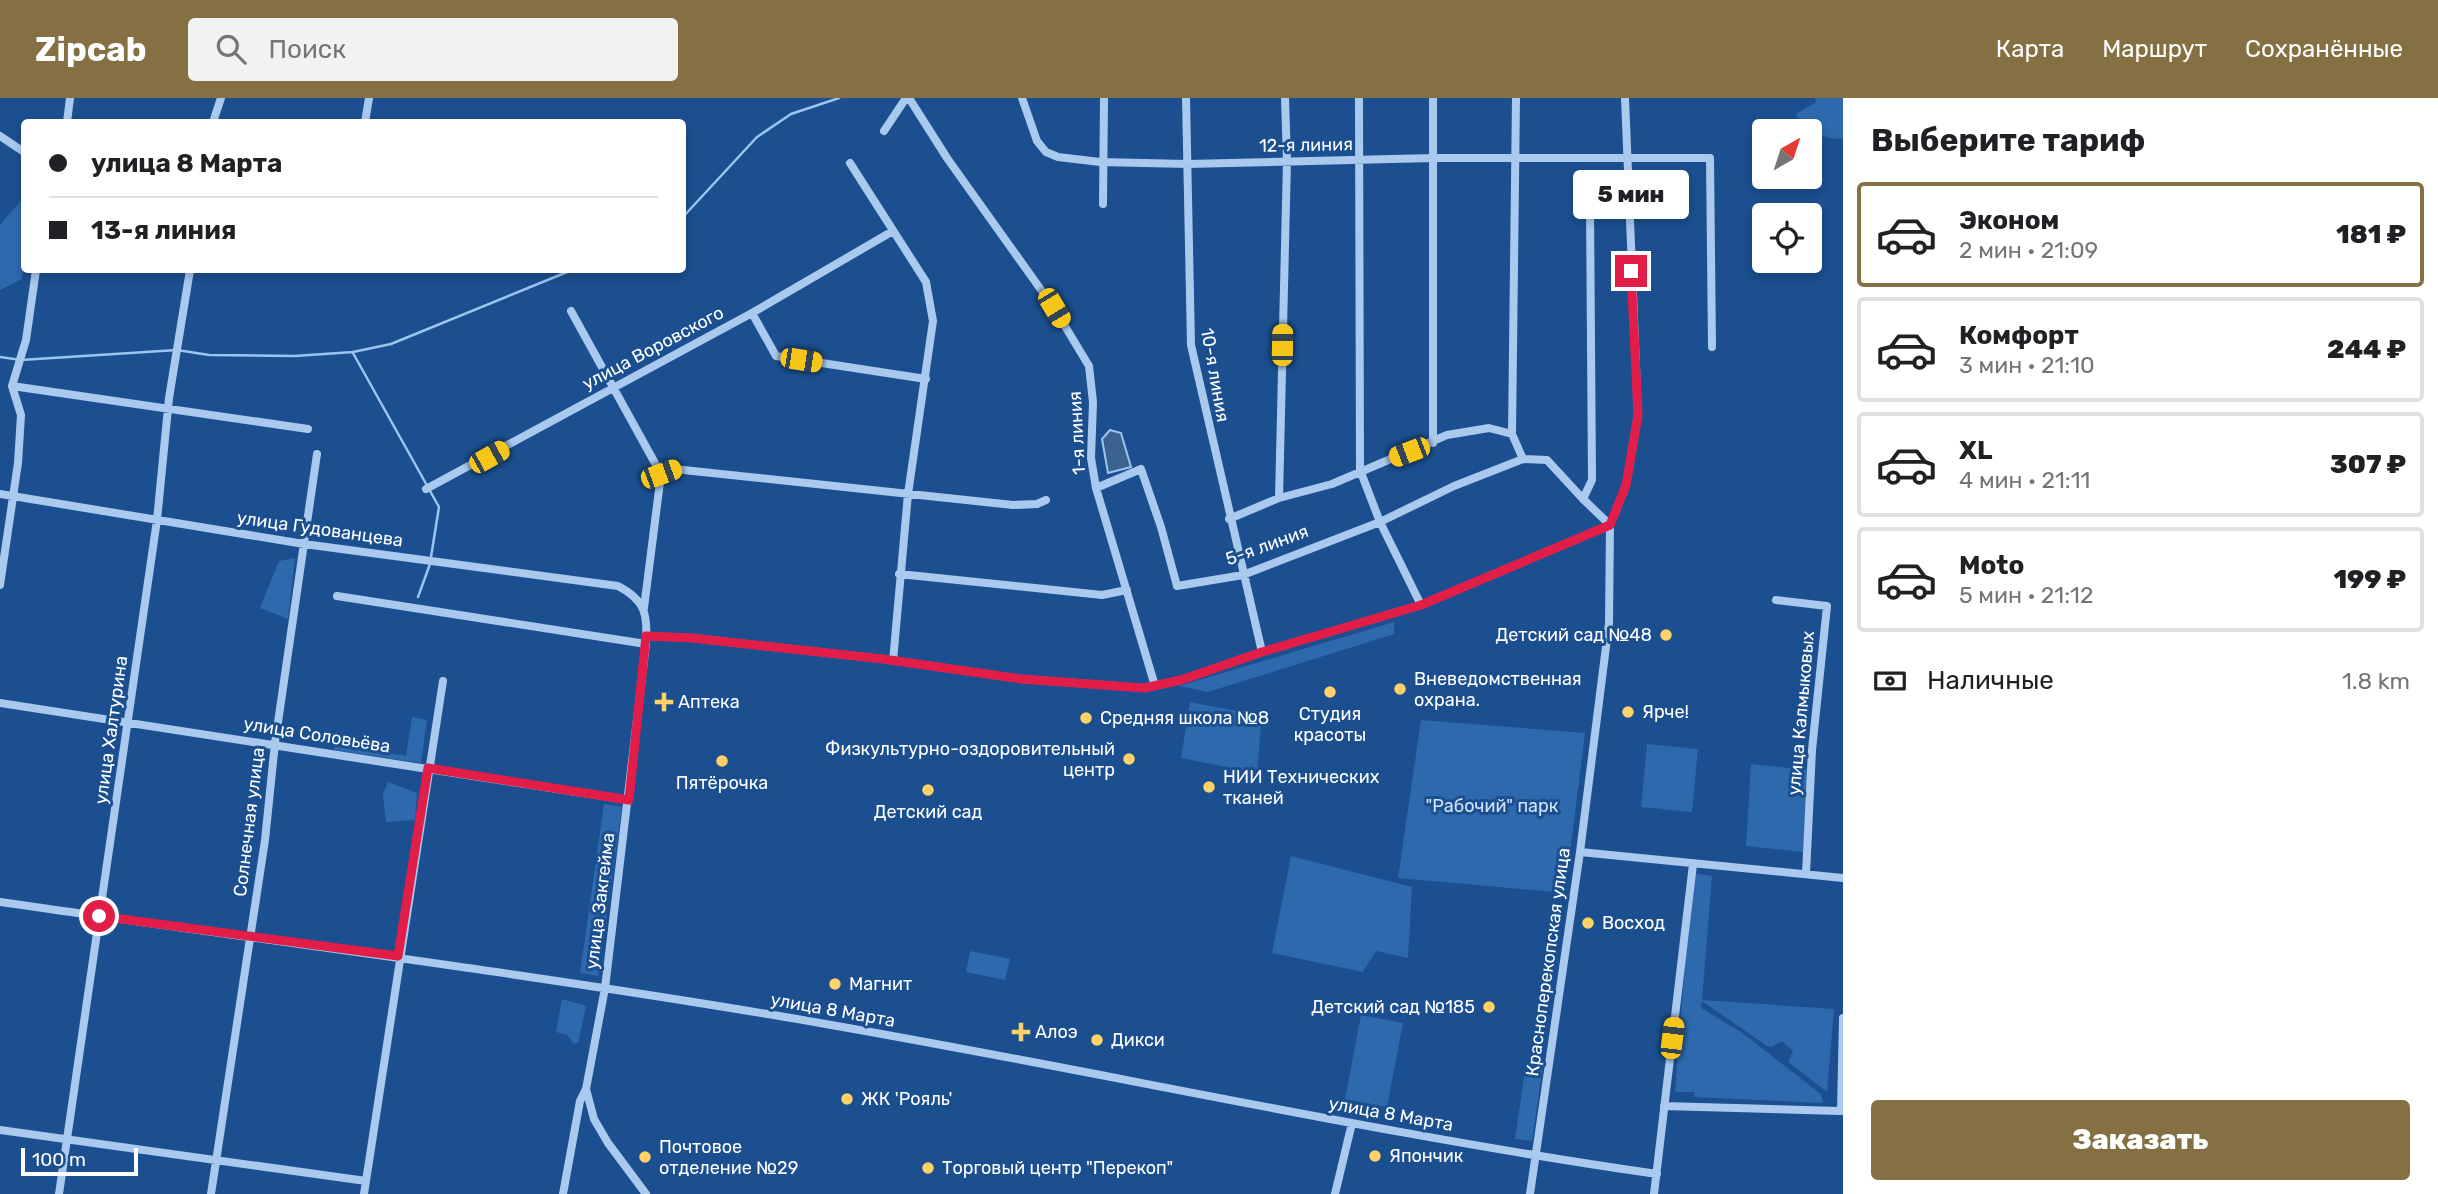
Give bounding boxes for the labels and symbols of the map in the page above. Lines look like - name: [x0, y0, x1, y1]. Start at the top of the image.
- north arrow: [1752, 119, 1822, 189]
- street label: 12-я линия: [1259, 133, 1353, 157]
- callout: 5 мин: [1573, 170, 1689, 218]
- route end: [1615, 255, 1647, 287]
- car: [1035, 285, 1074, 331]
- street label: улица Воровского: [578, 301, 728, 395]
- car: [1272, 324, 1293, 366]
- street label: 10-я линия: [1196, 326, 1234, 424]
- car: [779, 346, 824, 374]
- street label: 1-я линия: [1064, 391, 1090, 475]
- car: [1386, 435, 1433, 469]
- car: [466, 438, 513, 476]
- car: [638, 457, 685, 491]
- street label: улица Гудованцева: [236, 506, 404, 552]
- street label: 5-я линия: [1222, 520, 1312, 570]
- place label: Детский сад №48: [1496, 624, 1652, 646]
- marker: Детский сад №48: [1658, 627, 1674, 643]
- street label: улица Калмыковых: [1783, 629, 1819, 796]
- street label: улица Халтурина: [90, 654, 132, 806]
- place label: Вневедомственная охрана.: [1414, 668, 1582, 711]
- marker: Вневедомственная охрана.: [1392, 681, 1408, 697]
- marker: Студия красоты: [1322, 684, 1338, 700]
- place label: Аптека: [678, 691, 740, 713]
- marker: Аптека: [656, 694, 672, 710]
- place label: Ярче!: [1642, 701, 1689, 723]
- place label: Студия красоты: [1294, 703, 1366, 746]
- marker: Ярче!: [1620, 704, 1636, 720]
- place label: Средняя школа №8: [1100, 707, 1269, 729]
- marker: Средняя школа №8: [1078, 710, 1094, 726]
- street label: улица Соловьёва: [242, 713, 392, 757]
- place label: Физкультурно-оздоровительный центр: [825, 738, 1115, 781]
- street label: Солнечная улица: [229, 746, 269, 898]
- marker: Физкультурно-оздоровительный центр: [1121, 751, 1137, 767]
- marker: Пятёрочка: [714, 753, 730, 769]
- place label: НИИ Технических тканей: [1223, 766, 1380, 809]
- place label: Пятёрочка: [676, 772, 768, 794]
- marker: НИИ Технических тканей: [1201, 779, 1217, 795]
- marker: Детский сад: [920, 782, 936, 798]
- park label: "Рабочий" парк: [1426, 795, 1559, 817]
- place label: Детский сад: [874, 801, 983, 823]
- street label: улица Закгейма: [581, 831, 619, 971]
- street label: Красноперекопская улица: [1521, 846, 1575, 1078]
- route start: [83, 900, 115, 932]
- place label: Восход: [1602, 912, 1665, 934]
- marker: Восход: [1580, 915, 1596, 931]
- place label: Магнит: [849, 973, 912, 995]
- marker: Магнит: [827, 976, 843, 992]
- street label: улица 8 Марта: [769, 988, 897, 1032]
- place label: Детский сад №185: [1311, 996, 1475, 1018]
- marker: Детский сад №185: [1481, 999, 1497, 1015]
- car: [1660, 1016, 1685, 1060]
- place label: Алоэ: [1035, 1021, 1078, 1043]
- marker: Алоэ: [1013, 1024, 1029, 1040]
- place label: Дикси: [1111, 1029, 1165, 1051]
- marker: Дикси: [1089, 1032, 1105, 1048]
- place label: ЖК 'Рояль': [861, 1088, 952, 1110]
- marker: ЖК 'Рояль': [839, 1091, 855, 1107]
- street label: улица 8 Марта: [1327, 1092, 1455, 1136]
- place label: Почтовое отделение №29: [659, 1136, 798, 1179]
- scale bar: [21, 1145, 138, 1177]
- place label: Япончик: [1389, 1145, 1464, 1167]
- marker: Япончик: [1367, 1148, 1383, 1164]
- marker: Почтовое отделение №29: [637, 1149, 653, 1165]
- place label: Торговый центр "Перекоп": [942, 1157, 1173, 1179]
- marker: Торговый центр "Перекоп": [920, 1160, 936, 1176]

